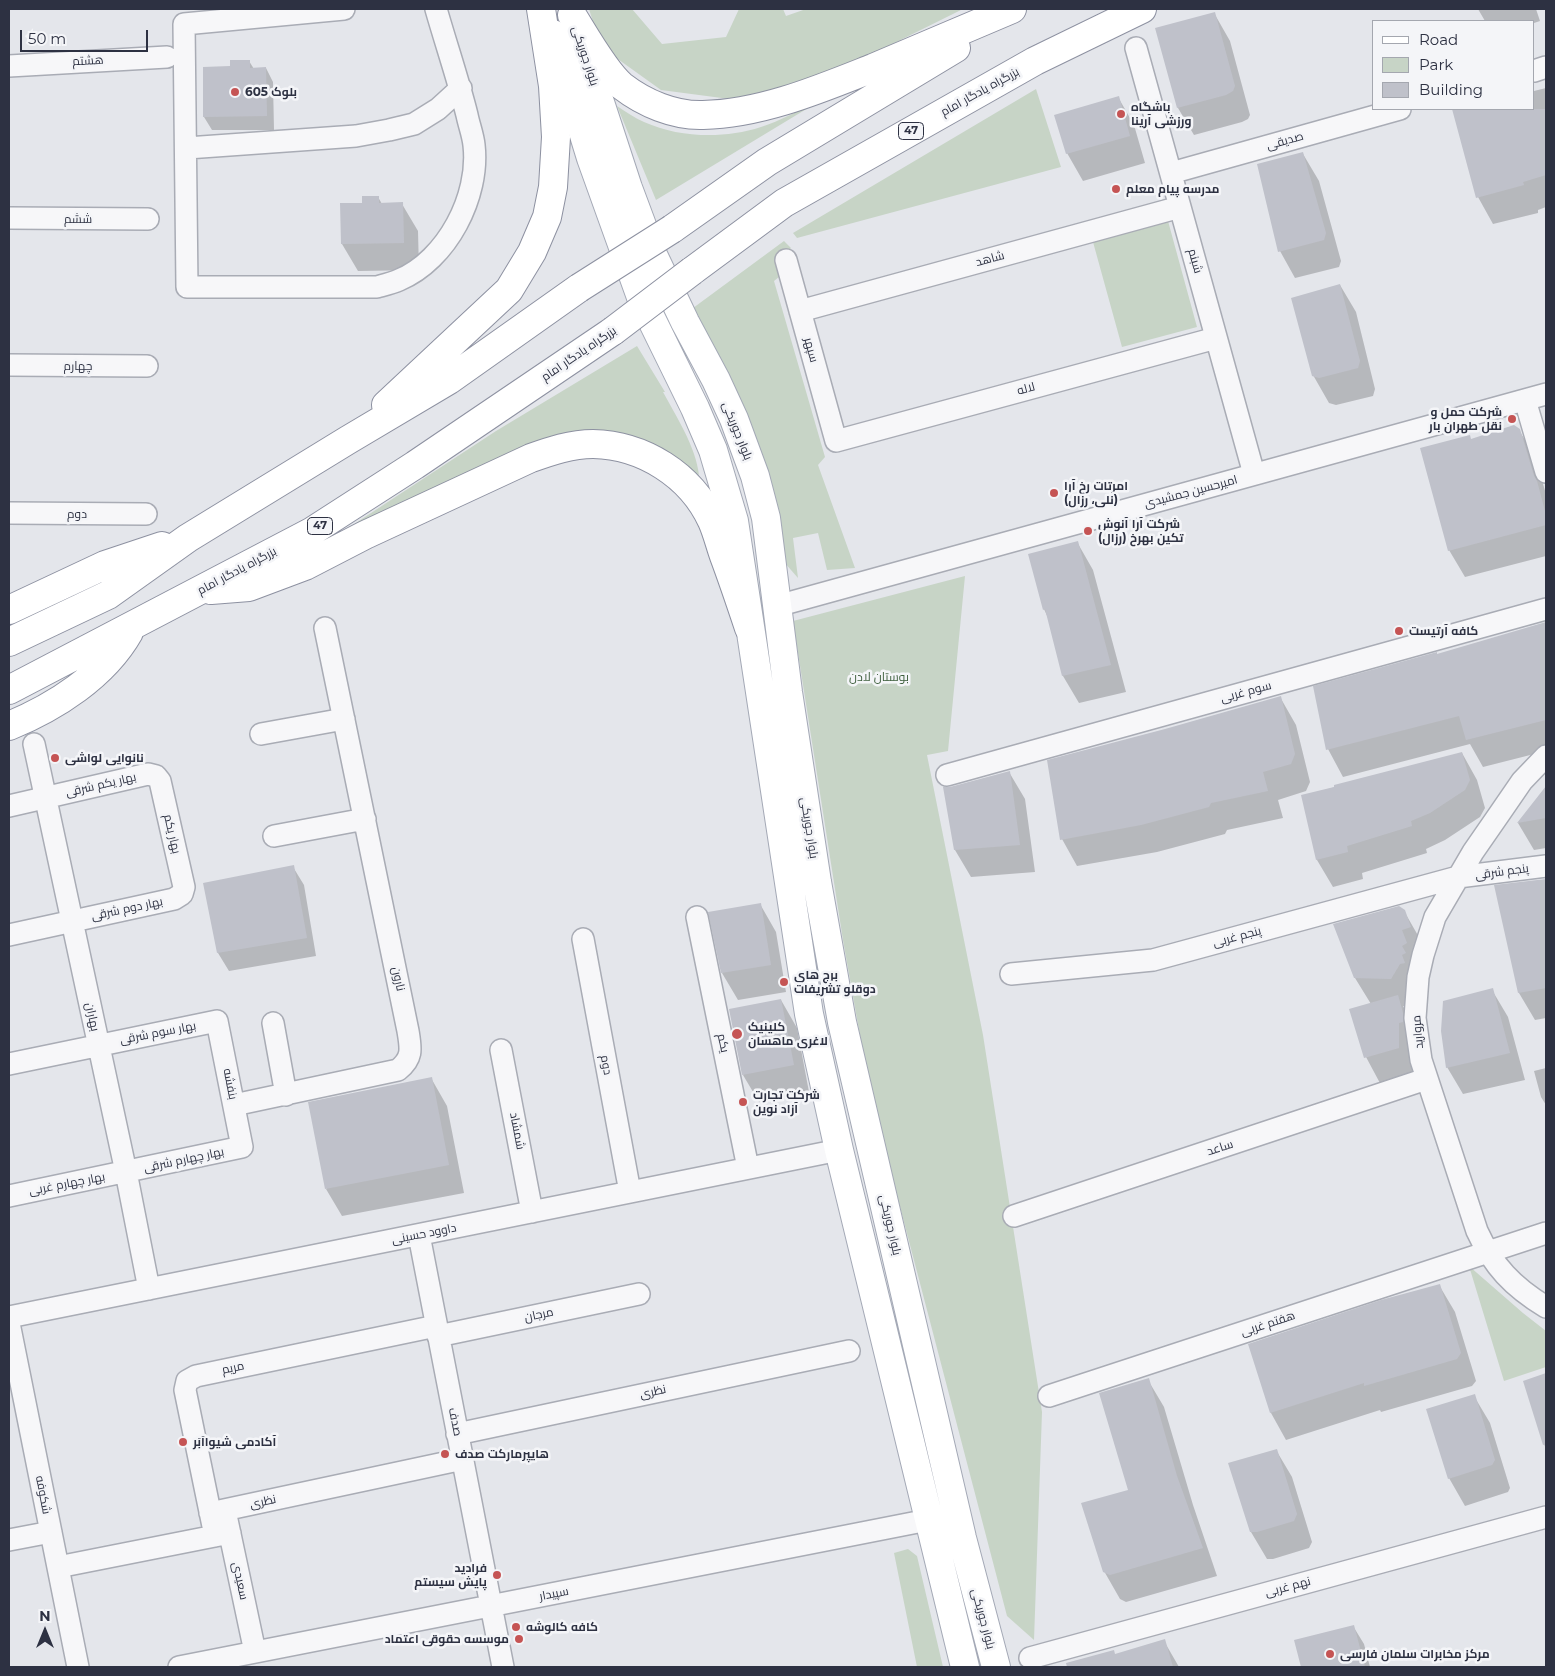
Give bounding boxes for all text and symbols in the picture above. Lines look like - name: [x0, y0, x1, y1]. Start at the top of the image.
- scale bar: [22, 20, 150, 52]
- legend: [1372, 20, 1535, 110]
- street label: بلوار جوریکی: [569, 24, 601, 88]
- text: 50 m: [28, 29, 66, 48]
- text: Road: [1419, 30, 1458, 49]
- street label: هشتم: [72, 53, 104, 69]
- text: Park: [1419, 55, 1453, 74]
- street label: بزرگراه یادگار امام: [938, 64, 1022, 120]
- text: Building: [1419, 80, 1483, 99]
- place label: بلوک 605: [245, 85, 297, 99]
- marker: بلوک 605: [229, 86, 241, 98]
- place label: باشگاه ورزشی آرینا: [1131, 100, 1191, 128]
- marker: باشگاه ورزشی آرینا: [1115, 108, 1127, 120]
- road number: 47: [898, 122, 924, 140]
- street label: صدیقی: [1265, 129, 1305, 153]
- place label: مدرسه پیام معلم: [1126, 182, 1220, 196]
- marker: مدرسه پیام معلم: [1110, 183, 1122, 195]
- street label: ششم: [64, 212, 92, 226]
- street label: شبنم: [1185, 247, 1205, 275]
- street label: شاهد: [974, 248, 1006, 270]
- street label: بزرگراه یادگار امام: [539, 324, 619, 384]
- street label: سپهر: [801, 336, 821, 364]
- street label: چهارم: [64, 359, 92, 373]
- street label: لاله: [1015, 380, 1037, 398]
- street label: بلوار جوریکی: [719, 400, 755, 462]
- place label: شرکت حمل و نقل طهران بار: [1429, 405, 1502, 433]
- marker: شرکت حمل و نقل طهران بار: [1506, 413, 1518, 425]
- street label: امیرحسین جمشیدی: [1143, 473, 1239, 511]
- place label: امرتات رخ آرا (نلی، رزال): [1064, 479, 1128, 507]
- marker: امرتات رخ آرا (نلی، رزال): [1048, 487, 1060, 499]
- street label: دوم: [67, 507, 87, 521]
- place label: شرکت آرا آنوش تکین بهرخ (رزال): [1098, 517, 1183, 545]
- road number: 47: [308, 518, 332, 534]
- marker: شرکت آرا آنوش تکین بهرخ (رزال): [1082, 525, 1094, 537]
- street label: بزرگراه یادگار امام: [195, 544, 279, 598]
- place label: کافه آرتیست: [1409, 624, 1478, 638]
- marker: کافه آرتیست: [1393, 625, 1405, 637]
- park label: بوستان لادن: [849, 670, 909, 684]
- street label: سوم غربی: [1219, 678, 1273, 706]
- place label: نانوایی لواشی: [65, 751, 144, 765]
- marker: نانوایی لواشی: [49, 752, 61, 764]
- street label: بهار یکم شرقی: [64, 770, 138, 800]
- street label: بلوار جوریکی: [797, 796, 821, 860]
- street label: بهار یکم: [160, 813, 184, 855]
- street label: پنجم شرقی: [1474, 861, 1530, 883]
- street label: بهار دوم شرقی: [90, 894, 164, 924]
- street label: پنجم غربی: [1211, 924, 1263, 950]
- street label: نارون: [388, 966, 408, 992]
- place label: برج های دوقلو تشریفات: [794, 968, 876, 996]
- marker: برج های دوقلو تشریفات: [778, 976, 790, 988]
- street label: بهاران: [82, 1001, 102, 1033]
- street label: مروارید: [1409, 1015, 1427, 1049]
- street label: بهار سوم شرقی: [119, 1019, 197, 1047]
- place label: کلینیک لاغری ماهسان: [748, 1020, 828, 1048]
- marker: کلینیک لاغری ماهسان: [730, 1027, 744, 1041]
- street label: یکم: [714, 1032, 732, 1054]
- street label: دوم: [597, 1054, 615, 1076]
- street label: بنفشه: [220, 1067, 240, 1101]
- place label: شرکت تجارت آزاد نوین: [753, 1088, 820, 1116]
- marker: شرکت تجارت آزاد نوین: [737, 1096, 749, 1108]
- street label: شمشاد: [506, 1111, 528, 1151]
- street label: ساعد: [1205, 1137, 1235, 1159]
- street label: بهار چهارم شرقی: [143, 1144, 225, 1176]
- street label: بهار چهارم غربی: [28, 1170, 106, 1198]
- street label: بلوار جوریکی: [876, 1193, 904, 1257]
- street label: داوود حسینی: [390, 1221, 458, 1247]
- street label: مرجان: [523, 1305, 555, 1325]
- street label: هفتم غربی: [1239, 1308, 1297, 1340]
- street label: مریم: [221, 1359, 245, 1377]
- street label: نظری: [639, 1382, 667, 1402]
- street label: صدف: [445, 1407, 465, 1437]
- place label: آکادمی شیوااَبَر: [193, 1435, 276, 1449]
- marker: آکادمی شیوااَبَر: [177, 1436, 189, 1448]
- place label: هایپرمارکت صدف: [455, 1447, 549, 1461]
- marker: هایپرمارکت صدف: [439, 1448, 451, 1460]
- street label: شکوفه: [32, 1474, 54, 1516]
- street label: نظری: [249, 1492, 277, 1512]
- street label: سعیدی: [229, 1561, 251, 1601]
- place label: فرادید پایش سیستم: [414, 1561, 487, 1589]
- marker: فرادید پایش سیستم: [491, 1569, 503, 1581]
- street label: نهم غربی: [1264, 1574, 1312, 1600]
- street label: سپیدار: [538, 1584, 570, 1604]
- street label: بلوار جوریکی: [968, 1587, 998, 1651]
- north arrow: [20, 1606, 70, 1656]
- text: N: [39, 1607, 51, 1625]
- place label: کافه کالوشه: [526, 1620, 598, 1634]
- marker: کافه کالوشه: [510, 1621, 522, 1633]
- place label: موسسه حقوقی اعتماد: [385, 1632, 509, 1646]
- marker: موسسه حقوقی اعتماد: [513, 1633, 525, 1645]
- place label: مرکز مخابرات سلمان فارسی: [1340, 1647, 1490, 1661]
- marker: مرکز مخابرات سلمان فارسی: [1324, 1648, 1336, 1660]

